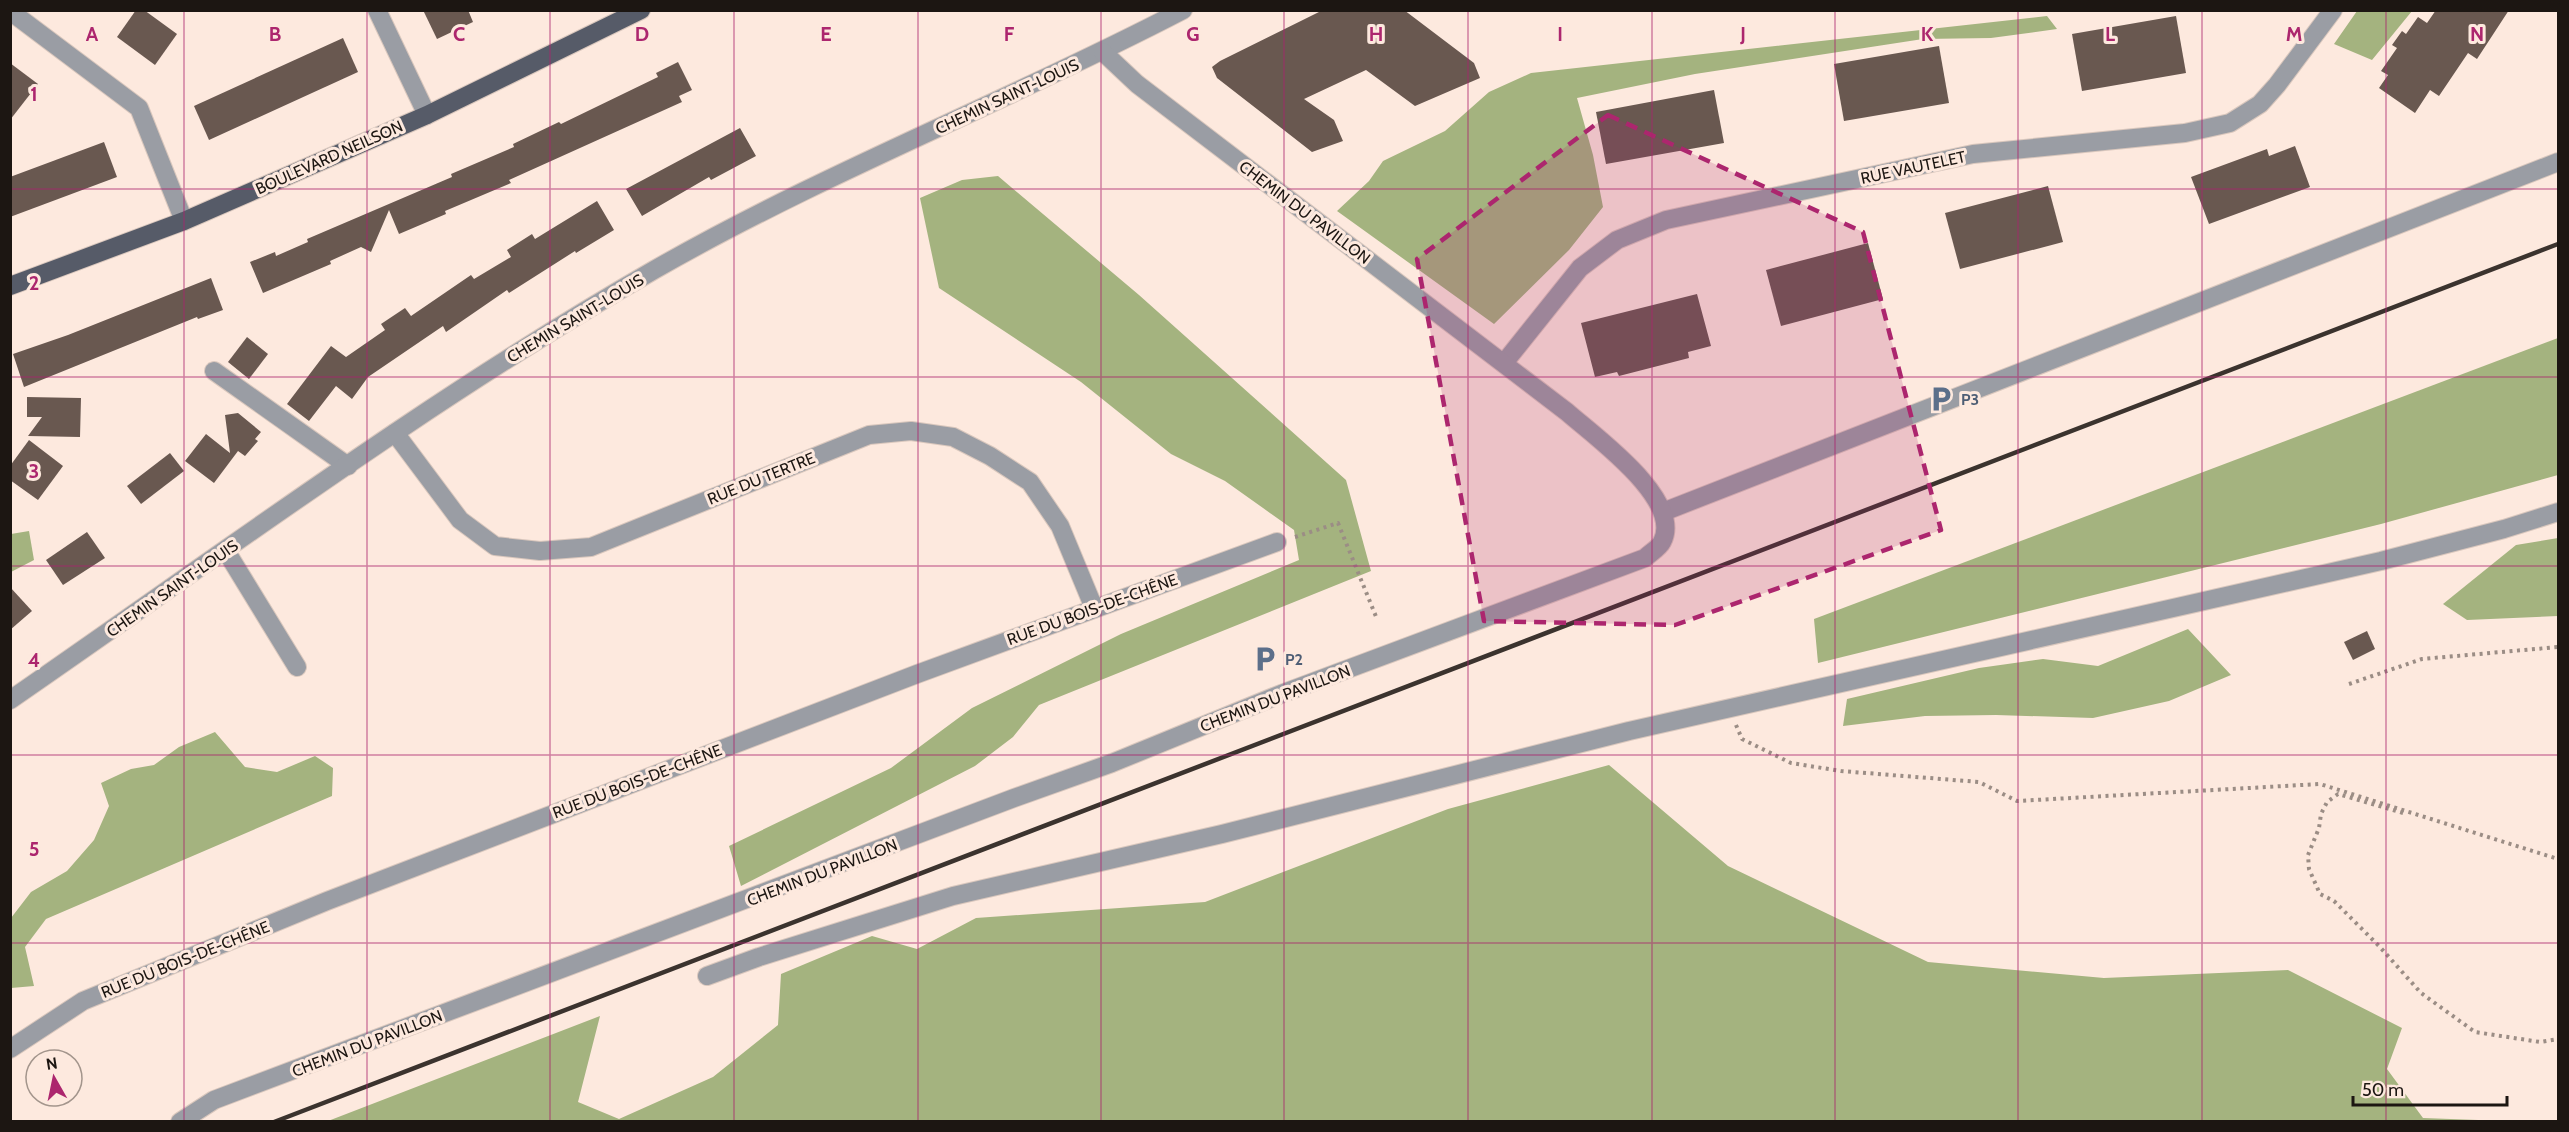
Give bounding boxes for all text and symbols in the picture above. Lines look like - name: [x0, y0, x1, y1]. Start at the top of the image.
- text: A: [86, 22, 99, 46]
- text: B: [269, 22, 281, 46]
- text: C: [453, 22, 465, 46]
- text: D: [635, 22, 649, 46]
- text: E: [820, 22, 832, 46]
- text: F: [1004, 22, 1015, 46]
- text: G: [1186, 22, 1200, 46]
- text: H: [1369, 22, 1383, 46]
- text: I: [1557, 22, 1563, 46]
- text: J: [1739, 22, 1746, 46]
- text: K: [1921, 22, 1934, 46]
- text: L: [2105, 22, 2115, 46]
- text: M: [2286, 22, 2302, 46]
- text: N: [2470, 22, 2484, 46]
- street label: CHEMIN SAINT-LOUIS: [932, 55, 1082, 138]
- text: 1: [30, 82, 38, 106]
- street label: BOULEVARD NEILSON: [253, 116, 406, 199]
- street label: RUE VAUTELET: [1859, 147, 1968, 188]
- street label: CHEMIN DU PAVILLON: [1235, 157, 1374, 268]
- street label: CHEMIN SAINT-LOUIS: [503, 270, 647, 367]
- text: 2: [29, 271, 39, 295]
- parking icon: P3: [1926, 384, 1956, 414]
- place label: P3: [1961, 390, 1979, 409]
- street label: RUE DU TERTRE: [705, 448, 818, 509]
- text: 3: [29, 459, 39, 483]
- street label: CHEMIN SAINT-LOUIS: [103, 536, 242, 641]
- street label: RUE DU BOIS-DE-CHÊNE: [1004, 570, 1180, 649]
- parking icon: P2: [1250, 644, 1280, 674]
- text: 4: [28, 648, 40, 672]
- place label: P2: [1285, 650, 1303, 669]
- street label: CHEMIN DU PAVILLON: [1197, 661, 1353, 736]
- street label: RUE DU BOIS-DE-CHÊNE: [550, 740, 725, 823]
- street label: CHEMIN DU PAVILLON: [744, 835, 900, 910]
- text: 5: [29, 837, 39, 861]
- street label: RUE DU BOIS-DE-CHÊNE: [98, 917, 272, 1002]
- street label: CHEMIN DU PAVILLON: [289, 1006, 445, 1081]
- north arrow: [24, 1048, 84, 1108]
- text: N: [45, 1053, 59, 1074]
- scale bar: [2353, 1069, 2508, 1107]
- text: 50 m: [2362, 1079, 2404, 1101]

